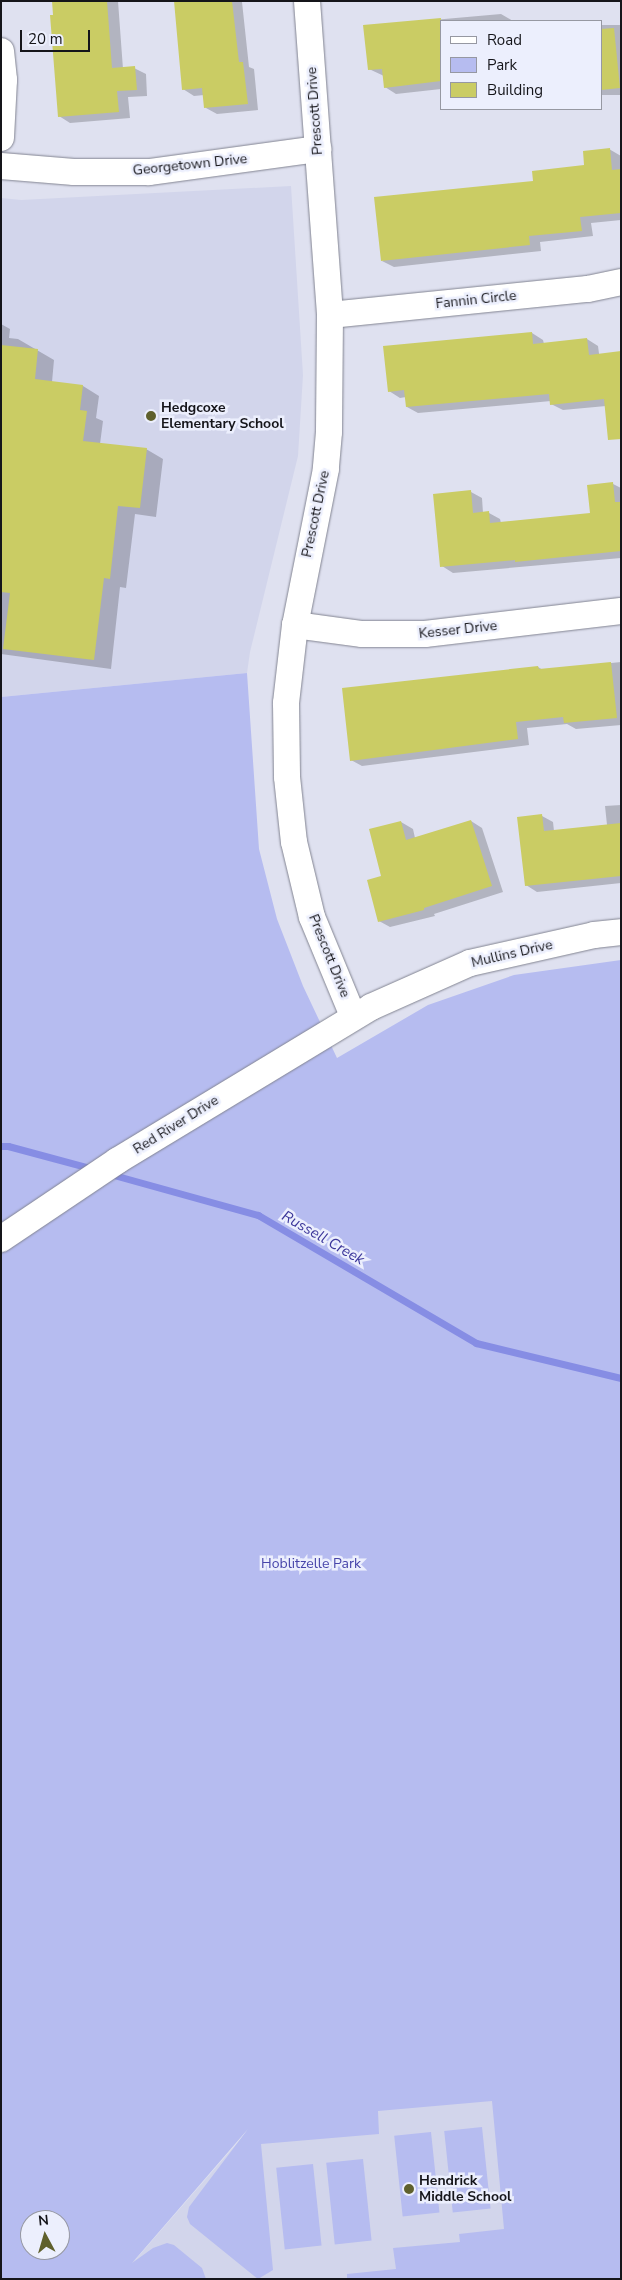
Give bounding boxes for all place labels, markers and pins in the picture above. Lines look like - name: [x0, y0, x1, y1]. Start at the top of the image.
- place label: Hedgcoxe Elementary School: [161, 400, 284, 432]
- marker: Hedgcoxe Elementary School: [145, 410, 157, 422]
- place label: Hendrick Middle School: [419, 2173, 512, 2206]
- marker: Hendrick Middle School: [403, 2183, 415, 2195]

